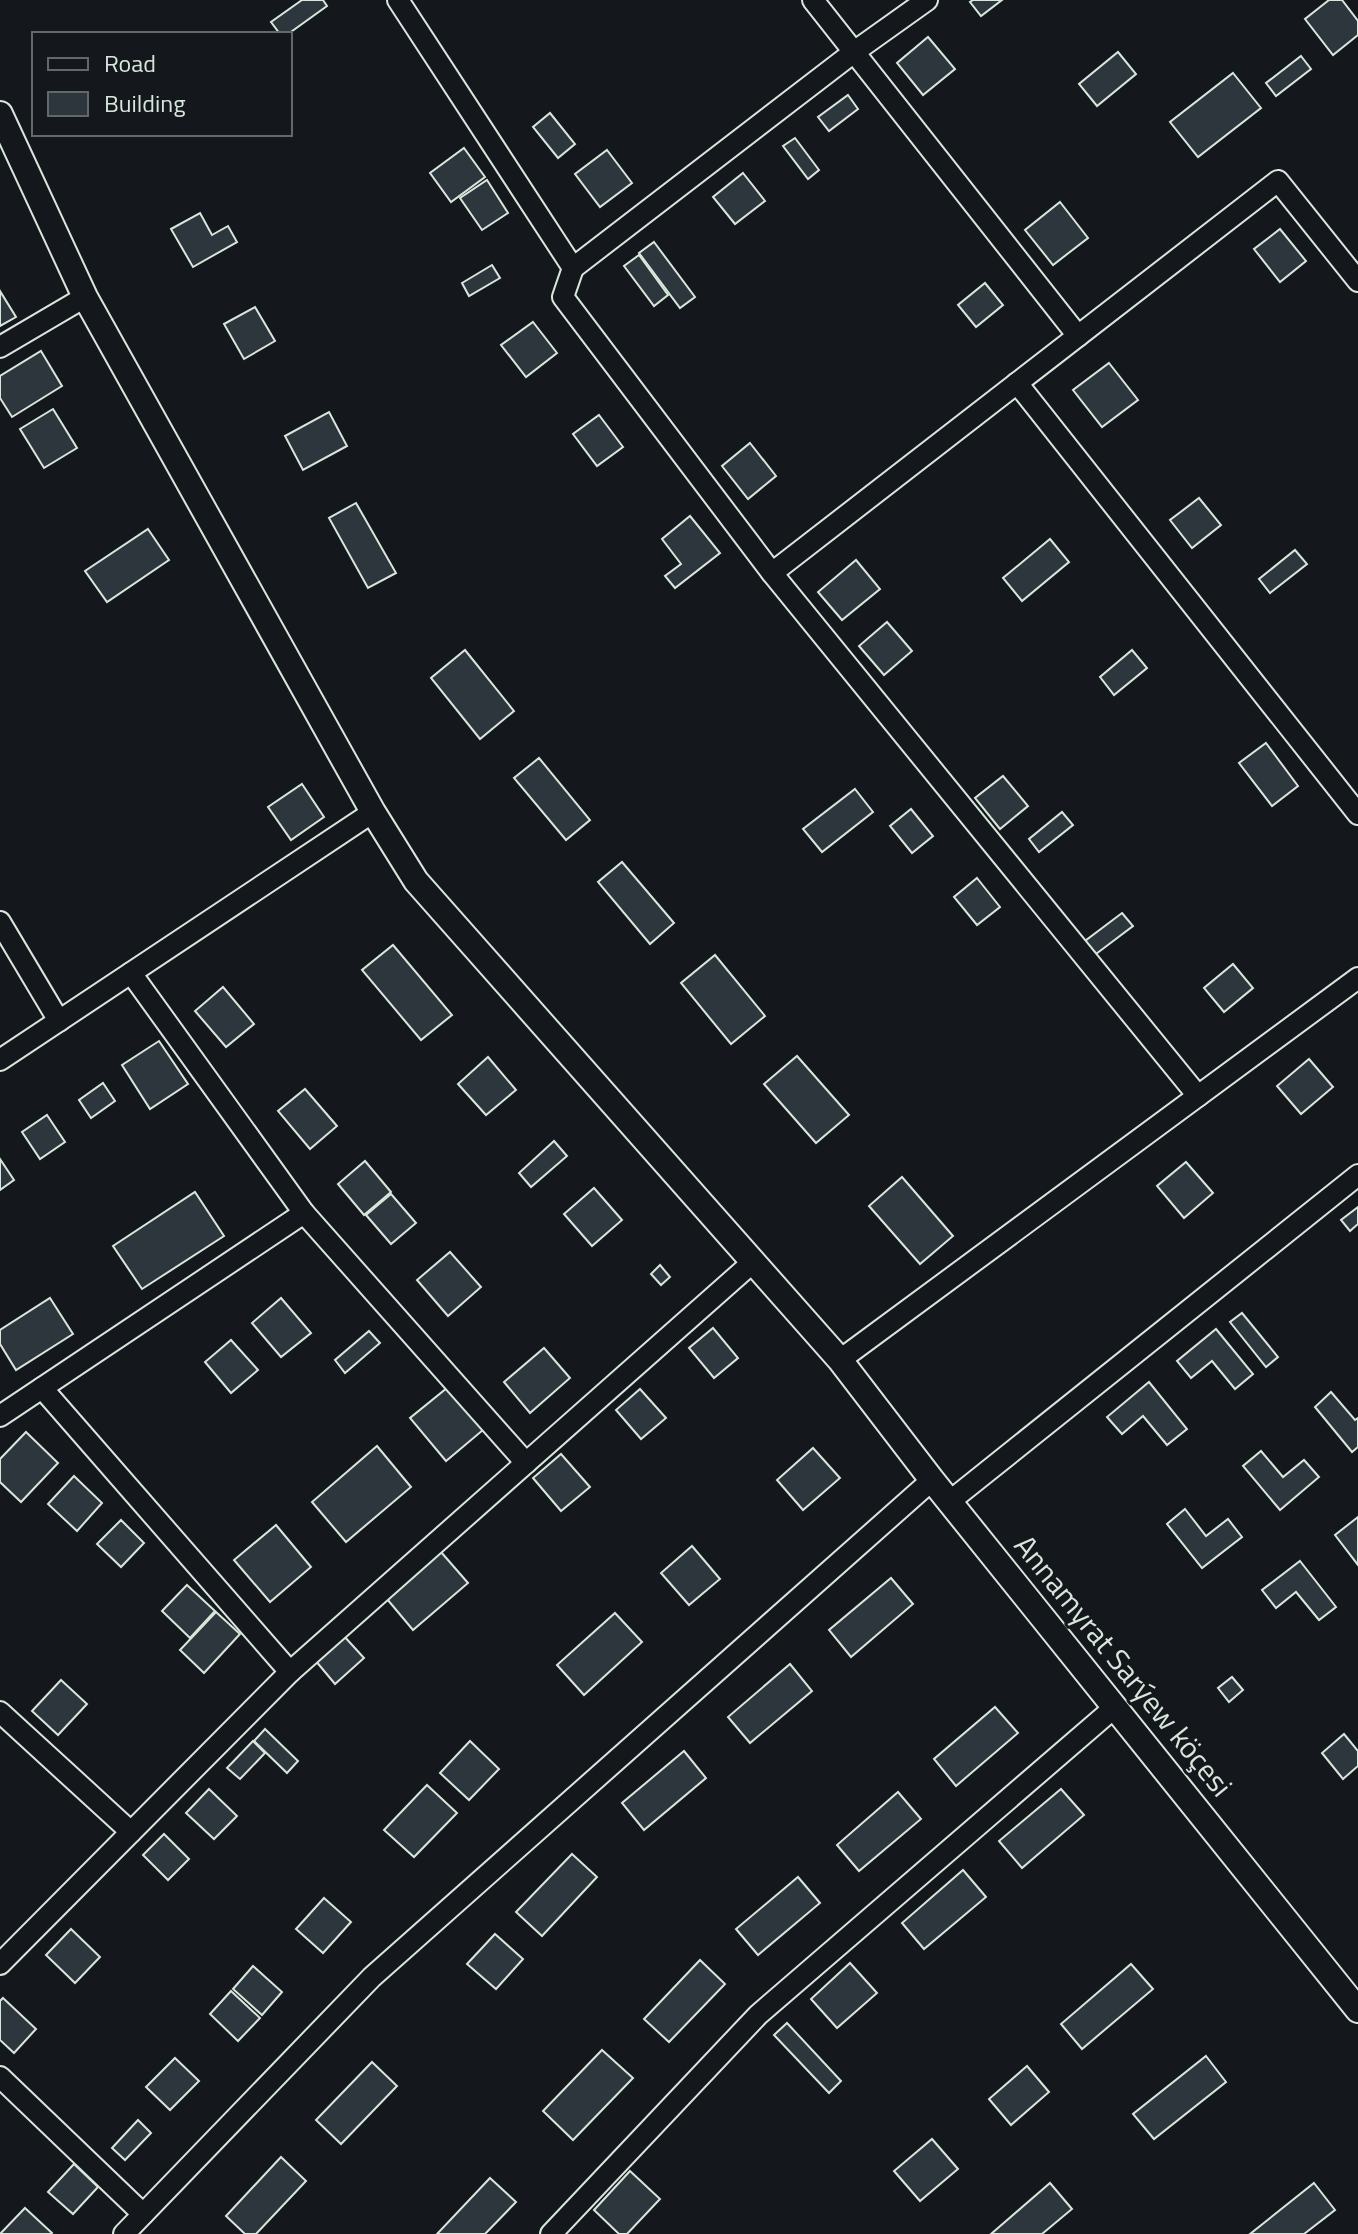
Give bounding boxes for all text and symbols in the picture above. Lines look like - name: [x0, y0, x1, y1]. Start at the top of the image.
- legend: [32, 32, 292, 136]
- text: Road: [104, 45, 156, 81]
- text: Building: [104, 85, 186, 121]
- street label: Annamyrat Sarýew köçesi: [1003, 1524, 1244, 1806]

